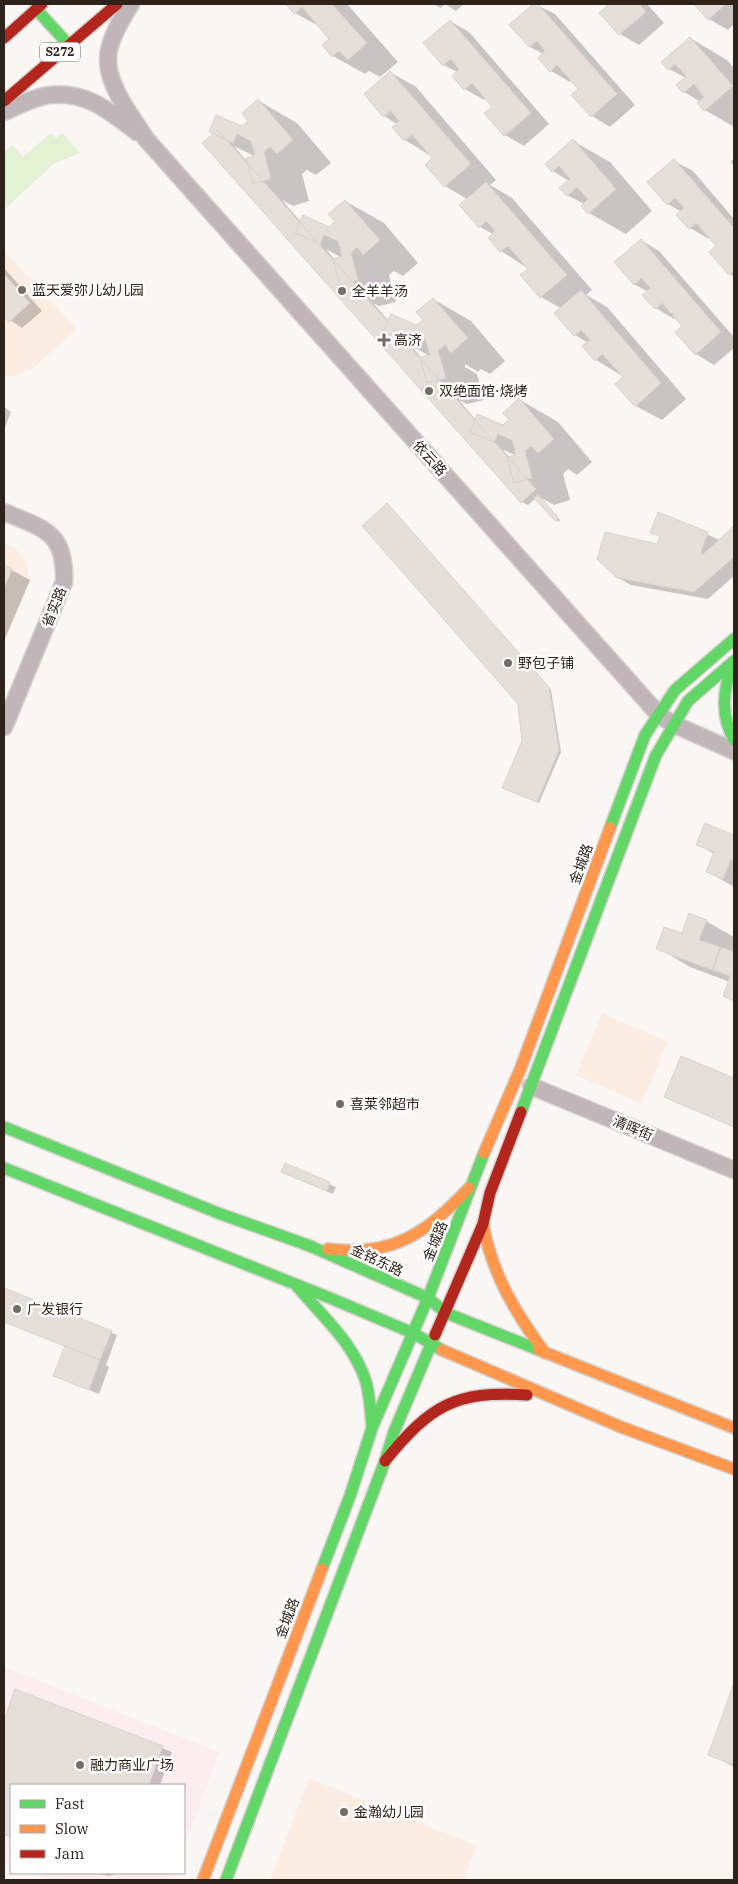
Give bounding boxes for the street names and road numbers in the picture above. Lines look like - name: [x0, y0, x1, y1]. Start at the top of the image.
- road number: S272: [40, 42, 80, 62]
- street label: 依云路: [409, 436, 451, 480]
- street label: 省实路: [38, 584, 70, 630]
- street label: 金城路: [565, 841, 597, 887]
- street label: 清晖街: [610, 1112, 656, 1144]
- street label: 金城路: [419, 1218, 451, 1264]
- street label: 金铭东路: [348, 1240, 406, 1280]
- street label: 金城路: [271, 1595, 303, 1641]

